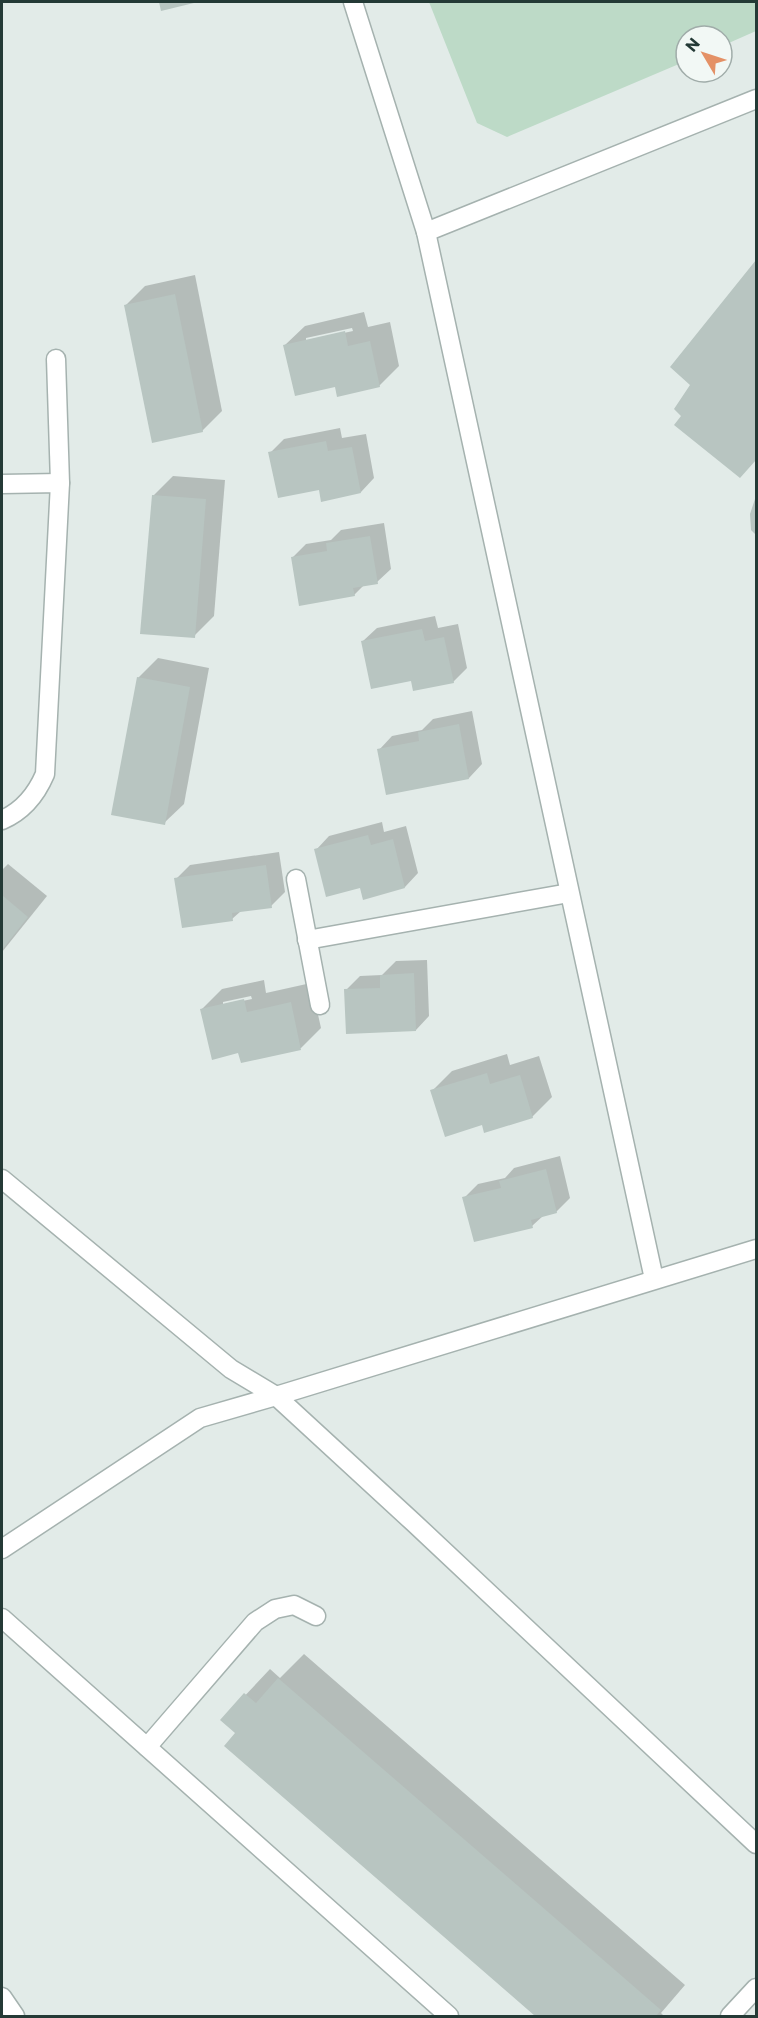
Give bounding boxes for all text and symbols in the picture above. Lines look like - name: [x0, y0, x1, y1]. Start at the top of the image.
- north arrow: [674, 24, 734, 84]
- text: N: [681, 34, 703, 55]

